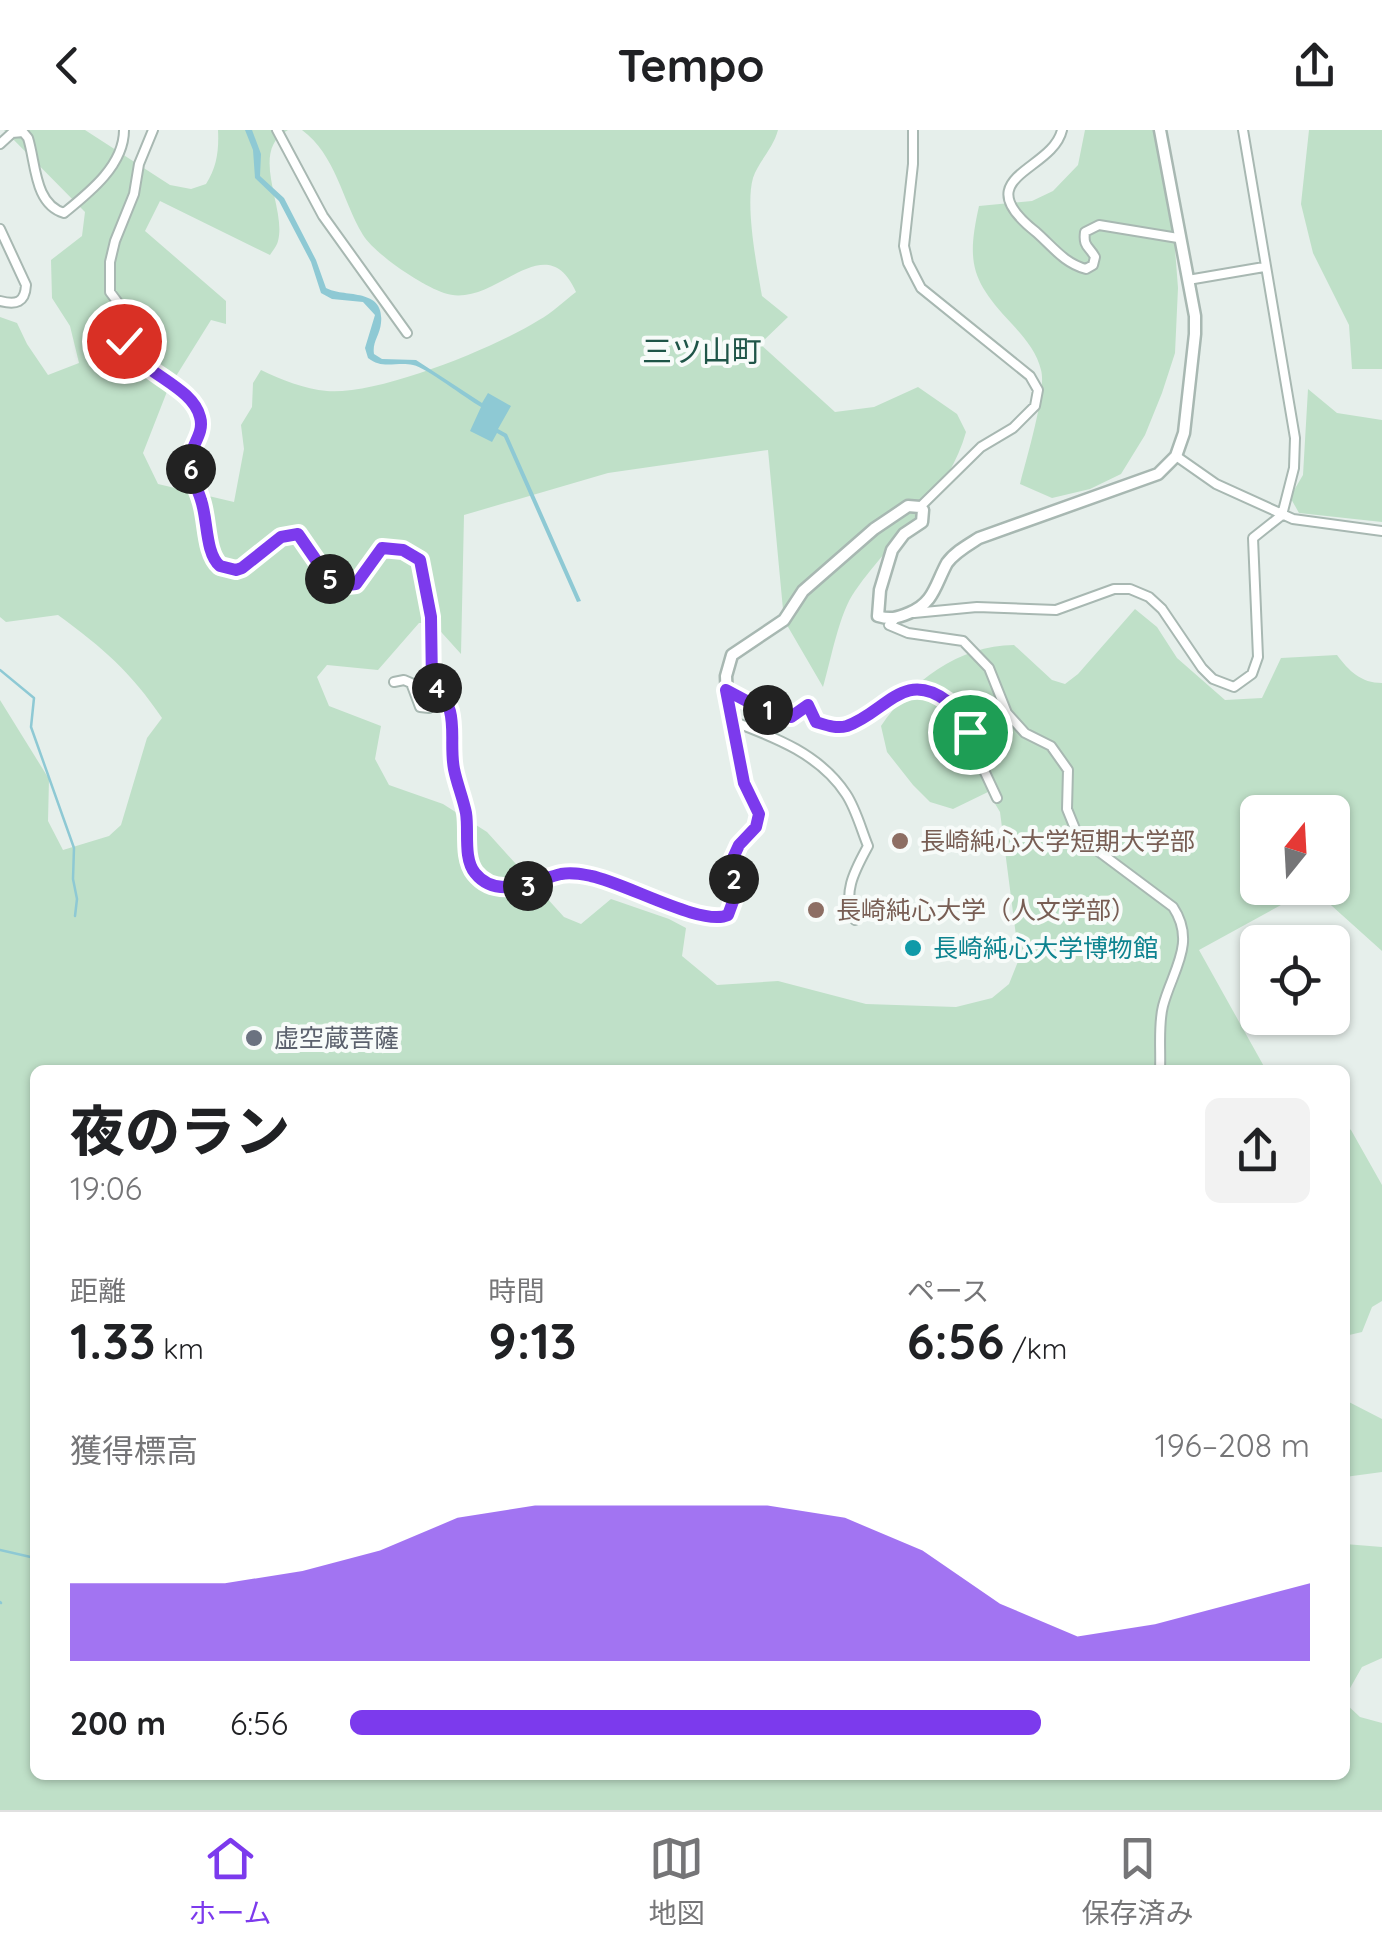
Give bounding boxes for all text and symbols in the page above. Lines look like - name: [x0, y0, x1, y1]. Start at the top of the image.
- text: Tempo: [617, 37, 765, 93]
- icon: back: [40, 38, 95, 93]
- icon: share: [1287, 38, 1342, 93]
- pin: [82, 299, 167, 384]
- icon: check: [97, 314, 152, 369]
- district label: 三ツ山町: [642, 332, 762, 370]
- pin: 6: [166, 444, 216, 494]
- text: 6: [183, 451, 199, 486]
- pin: 5: [305, 554, 355, 604]
- text: 5: [322, 561, 338, 596]
- pin: 4: [412, 663, 462, 713]
- text: 4: [429, 670, 445, 705]
- pin: 1: [743, 685, 793, 735]
- pin: [928, 690, 1013, 775]
- text: 1: [763, 692, 773, 727]
- icon: arrive: [943, 705, 998, 760]
- north arrow: [1240, 795, 1350, 905]
- map controls: [1240, 795, 1350, 1035]
- place label: 長崎純心大学短期大学部: [920, 825, 1195, 856]
- marker: 長崎純心大学短期大学部: [889, 830, 911, 852]
- pin: 2: [709, 854, 759, 904]
- pin: 3: [503, 861, 553, 911]
- text: 2: [726, 861, 742, 896]
- text: 3: [520, 868, 536, 903]
- place label: 長崎純心大学（人文学部）: [836, 894, 1136, 925]
- marker: 長崎純心大学（人文学部）: [805, 899, 827, 921]
- button: locate: [1240, 925, 1350, 1035]
- place label: 長崎純心大学博物館: [933, 932, 1158, 963]
- marker: 長崎純心大学博物館: [902, 937, 924, 959]
- place label: 虚空蔵菩薩: [274, 1022, 399, 1053]
- marker: 虚空蔵菩薩: [243, 1027, 265, 1049]
- text: 夜のラン: [70, 1096, 290, 1165]
- button: share: [1205, 1098, 1310, 1203]
- text: 19:06: [70, 1168, 142, 1208]
- text: 距離: [70, 1273, 126, 1308]
- text: 時間: [488, 1273, 544, 1308]
- text: ペース: [907, 1273, 989, 1308]
- text: 1.33: [70, 1309, 156, 1372]
- text: 9:13: [488, 1309, 577, 1372]
- text: 6:56: [907, 1309, 1004, 1372]
- text: km: [156, 1331, 204, 1366]
- text: /km: [1004, 1331, 1067, 1366]
- text: 196–208 m: [1155, 1425, 1310, 1465]
- text: 獲得標高: [70, 1430, 198, 1470]
- text: 200 m: [70, 1703, 166, 1743]
- text: 6:56: [230, 1703, 288, 1743]
- tab: ホーム: [188, 1831, 272, 1931]
- tab: 地図: [649, 1831, 705, 1931]
- tab: 保存済み: [1081, 1831, 1194, 1931]

